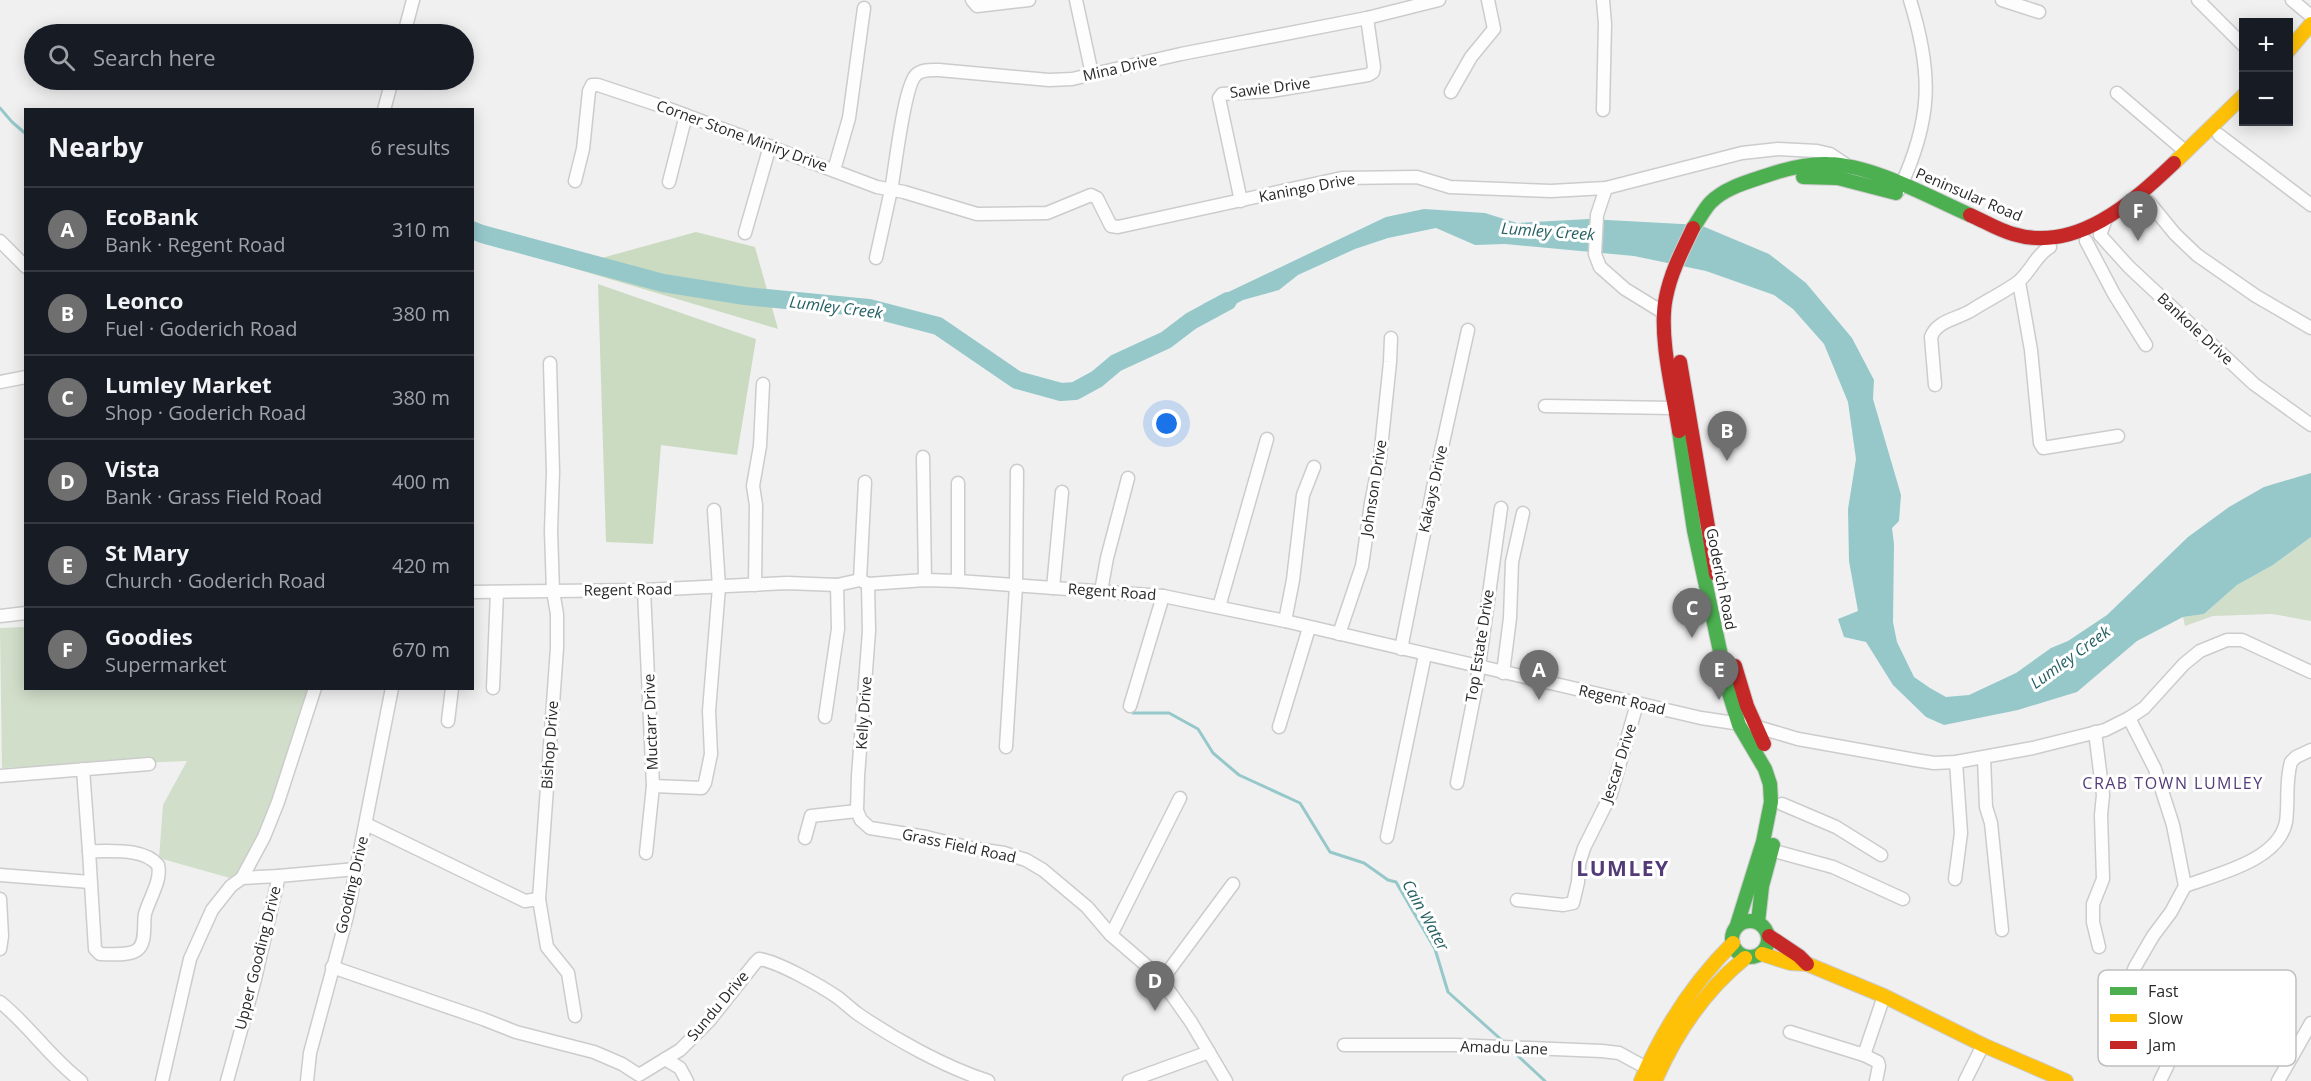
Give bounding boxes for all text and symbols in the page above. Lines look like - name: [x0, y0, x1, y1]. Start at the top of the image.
- map controls: [2239, 18, 2293, 126]
- button: +: [2239, 18, 2293, 72]
- search box: [24, 24, 474, 90]
- icon: search: [45, 41, 78, 74]
- text: Search here: [93, 42, 216, 72]
- street label: Mina Drive: [1081, 49, 1159, 85]
- street label: Sawie Drive: [1228, 72, 1311, 102]
- button: −: [2239, 72, 2293, 126]
- street label: Corner Stone Miniry Drive: [654, 95, 831, 175]
- text: Nearby: [48, 129, 143, 165]
- text: 6 results: [370, 134, 450, 161]
- street label: Peninsular Road: [1913, 163, 2026, 226]
- street label: Kaningo Drive: [1257, 168, 1357, 206]
- pin: F: [2118, 192, 2158, 241]
- text: EcoBank: [105, 201, 198, 231]
- text: A: [61, 216, 74, 243]
- text: 310 m: [392, 216, 450, 243]
- water label: Lumley Creek: [1500, 217, 1597, 245]
- text: Bank · Regent Road: [105, 231, 285, 258]
- text: Leonco: [105, 285, 183, 315]
- street label: Bankole Drive: [2153, 288, 2238, 369]
- water label: Lumley Creek: [788, 290, 885, 324]
- text: B: [61, 300, 74, 327]
- text: 380 m: [392, 300, 450, 327]
- text: Fuel · Goderich Road: [105, 315, 298, 342]
- text: Lumley Market: [105, 369, 272, 399]
- text: C: [61, 384, 74, 411]
- text: 380 m: [392, 384, 450, 411]
- text: Shop · Goderich Road: [105, 399, 306, 426]
- your location: [1152, 409, 1181, 438]
- pin: B: [1708, 412, 1746, 461]
- street label: Johnson Drive: [1355, 438, 1391, 540]
- street label: Kakays Drive: [1413, 443, 1451, 534]
- text: Vista: [105, 453, 160, 483]
- text: D: [60, 468, 75, 495]
- text: 400 m: [392, 468, 450, 495]
- text: Bank · Grass Field Road: [105, 483, 322, 510]
- street label: Goderich Road: [1702, 526, 1742, 632]
- text: St Mary: [105, 537, 189, 567]
- text: E: [62, 552, 73, 579]
- text: 420 m: [392, 552, 450, 579]
- text: Church · Goderich Road: [105, 567, 326, 594]
- street label: Regent Road: [584, 578, 672, 600]
- street label: Regent Road: [1067, 578, 1157, 604]
- street label: Top Estate Drive: [1460, 588, 1498, 704]
- pin: C: [1672, 588, 1712, 638]
- water label: Lumley Creek: [2026, 620, 2115, 693]
- text: Goodies: [105, 621, 193, 651]
- text: F: [62, 636, 73, 663]
- text: 670 m: [392, 636, 450, 663]
- pin: A: [1520, 650, 1558, 700]
- pin: E: [1700, 650, 1738, 700]
- text: Supermarket: [105, 651, 227, 678]
- street label: Muctarr Drive: [638, 673, 662, 771]
- street label: Kelly Drive: [850, 676, 876, 750]
- street label: Regent Road: [1577, 679, 1668, 719]
- street label: Bishop Drive: [536, 700, 562, 790]
- street label: Jescar Drive: [1595, 721, 1640, 807]
- district label: CRAB TOWN LUMLEY: [2082, 772, 2264, 794]
- street label: Grass Field Road: [900, 823, 1018, 867]
- street label: Gooding Drive: [330, 834, 372, 936]
- district label: LUMLEY: [1576, 854, 1670, 882]
- water label: Cain Water: [1397, 876, 1455, 955]
- street label: Upper Gooding Drive: [229, 884, 285, 1032]
- pin: D: [1136, 962, 1174, 1011]
- street label: Sundu Drive: [682, 966, 752, 1045]
- legend: [2098, 970, 2296, 1066]
- text: Fast: [2148, 980, 2179, 1002]
- text: Slow: [2148, 1007, 2183, 1029]
- text: Jam: [2146, 1034, 2176, 1056]
- street label: Amadu Lane: [1460, 1035, 1548, 1059]

